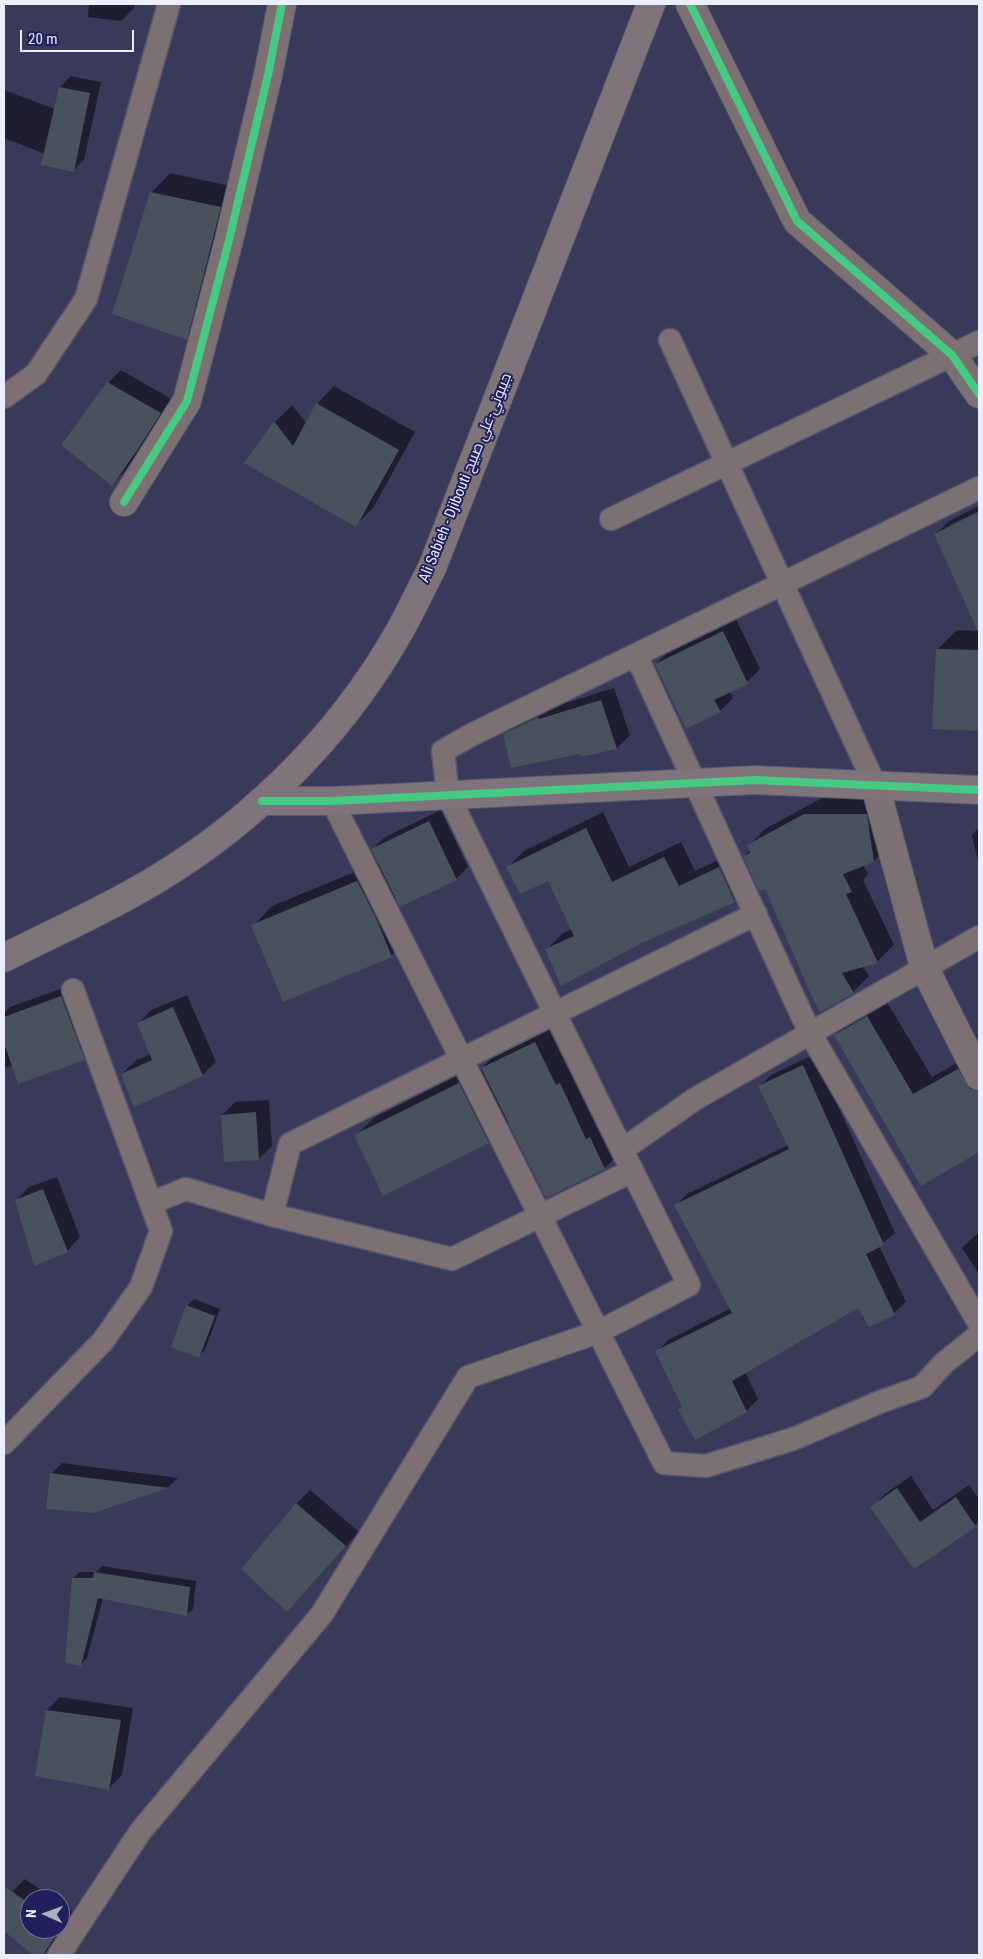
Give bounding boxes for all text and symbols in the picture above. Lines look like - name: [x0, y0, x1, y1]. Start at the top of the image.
- scale bar: [22, 20, 136, 52]
- text: 20 m: [28, 30, 58, 48]
- street label: Ali Sabieh - Djibouti جيبوتي-علي صبيح: [416, 371, 516, 585]
- north arrow: [20, 1889, 70, 1939]
- text: N: [23, 1909, 39, 1918]

